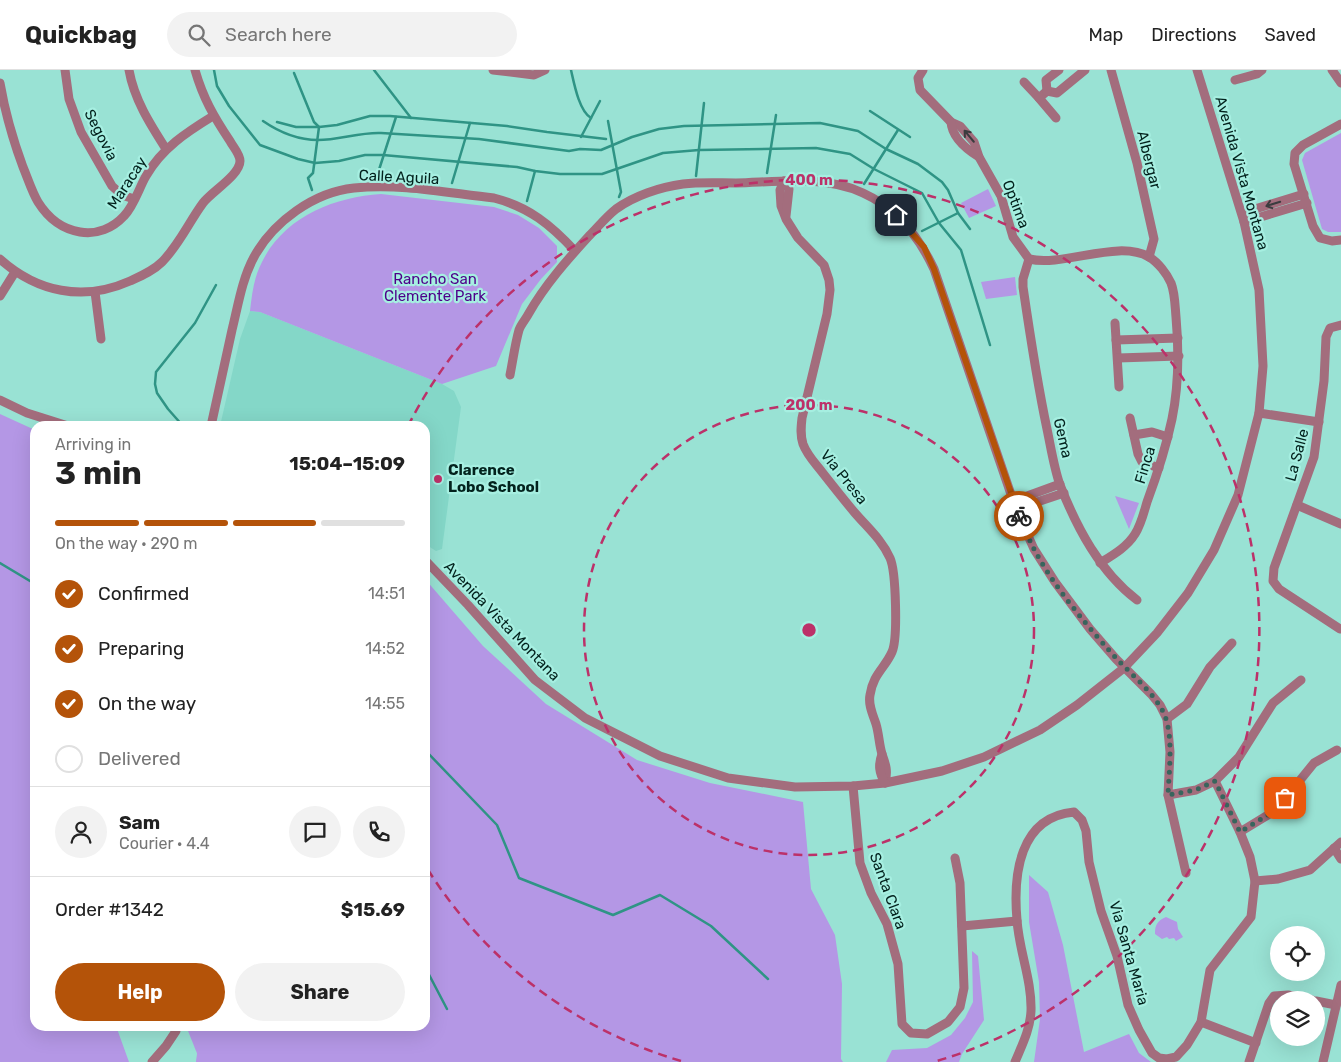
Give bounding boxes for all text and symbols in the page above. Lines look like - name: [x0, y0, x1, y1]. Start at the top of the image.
- search box: [167, 12, 517, 57]
- text: Quickbag: [25, 21, 137, 49]
- icon: search: [185, 21, 213, 49]
- text: Search here: [225, 23, 332, 46]
- text: Map: [1088, 24, 1123, 46]
- text: Directions: [1151, 24, 1237, 46]
- text: Saved: [1265, 24, 1316, 46]
- street label: Avenida Vista Montana: [1211, 94, 1273, 252]
- street label: Segovia: [80, 106, 122, 164]
- street label: Albergar: [1133, 129, 1165, 191]
- one-way arrow: [963, 130, 974, 143]
- street label: Maracay: [103, 153, 151, 213]
- street label: Calle Aguila: [358, 166, 440, 188]
- text: 400 m: [785, 171, 833, 189]
- street label: Optima: [999, 177, 1033, 231]
- pin: [875, 194, 917, 236]
- one-way arrow: [1265, 199, 1281, 209]
- icon: home: [882, 201, 910, 229]
- park label: Rancho San Clemente Park: [384, 270, 486, 305]
- text: 200 m: [785, 396, 833, 414]
- street label: Gema: [1050, 416, 1076, 460]
- street label: La Salle: [1281, 427, 1313, 483]
- text: Arriving in: [55, 435, 131, 454]
- street label: Finca: [1131, 444, 1159, 486]
- street label: Via Presa: [817, 446, 871, 508]
- text: 15:04–15:09: [289, 452, 405, 475]
- text: 3 min: [55, 454, 142, 492]
- place label: Clarence Lobo School: [448, 461, 539, 496]
- marker: Clarence Lobo School: [432, 473, 444, 485]
- courier: [994, 491, 1044, 541]
- icon: bike: [1005, 502, 1033, 530]
- text: On the way · 290 m: [55, 534, 198, 553]
- street label: Avenida Vista Montana: [440, 558, 564, 684]
- icon: check: [55, 580, 83, 608]
- text: Confirmed: [98, 582, 189, 605]
- text: 14:51: [368, 584, 405, 603]
- centre of rings: [800, 621, 818, 639]
- icon: check: [55, 635, 83, 663]
- text: Preparing: [98, 637, 184, 660]
- text: 14:52: [365, 639, 405, 658]
- icon: check: [55, 690, 83, 718]
- text: On the way: [98, 692, 196, 715]
- text: 14:55: [365, 694, 405, 713]
- text: Delivered: [98, 747, 181, 770]
- pin: [1264, 777, 1306, 819]
- icon: bag: [1271, 784, 1299, 812]
- button: person: [55, 806, 107, 858]
- button: chat: [289, 806, 341, 858]
- button: phone: [353, 806, 405, 858]
- text: Sam: [119, 811, 160, 834]
- text: Courier · 4.4: [119, 834, 210, 853]
- street label: Santa Clara: [866, 850, 910, 932]
- text: Order #1342: [55, 898, 164, 921]
- text: $15.69: [341, 898, 405, 921]
- street label: Via Santa Maria: [1106, 899, 1152, 1007]
- map controls: [1270, 926, 1325, 1046]
- button: locate: [1270, 926, 1325, 981]
- button: Help: [55, 963, 225, 1021]
- button: Share: [235, 963, 405, 1021]
- button: layers: [1270, 991, 1325, 1046]

